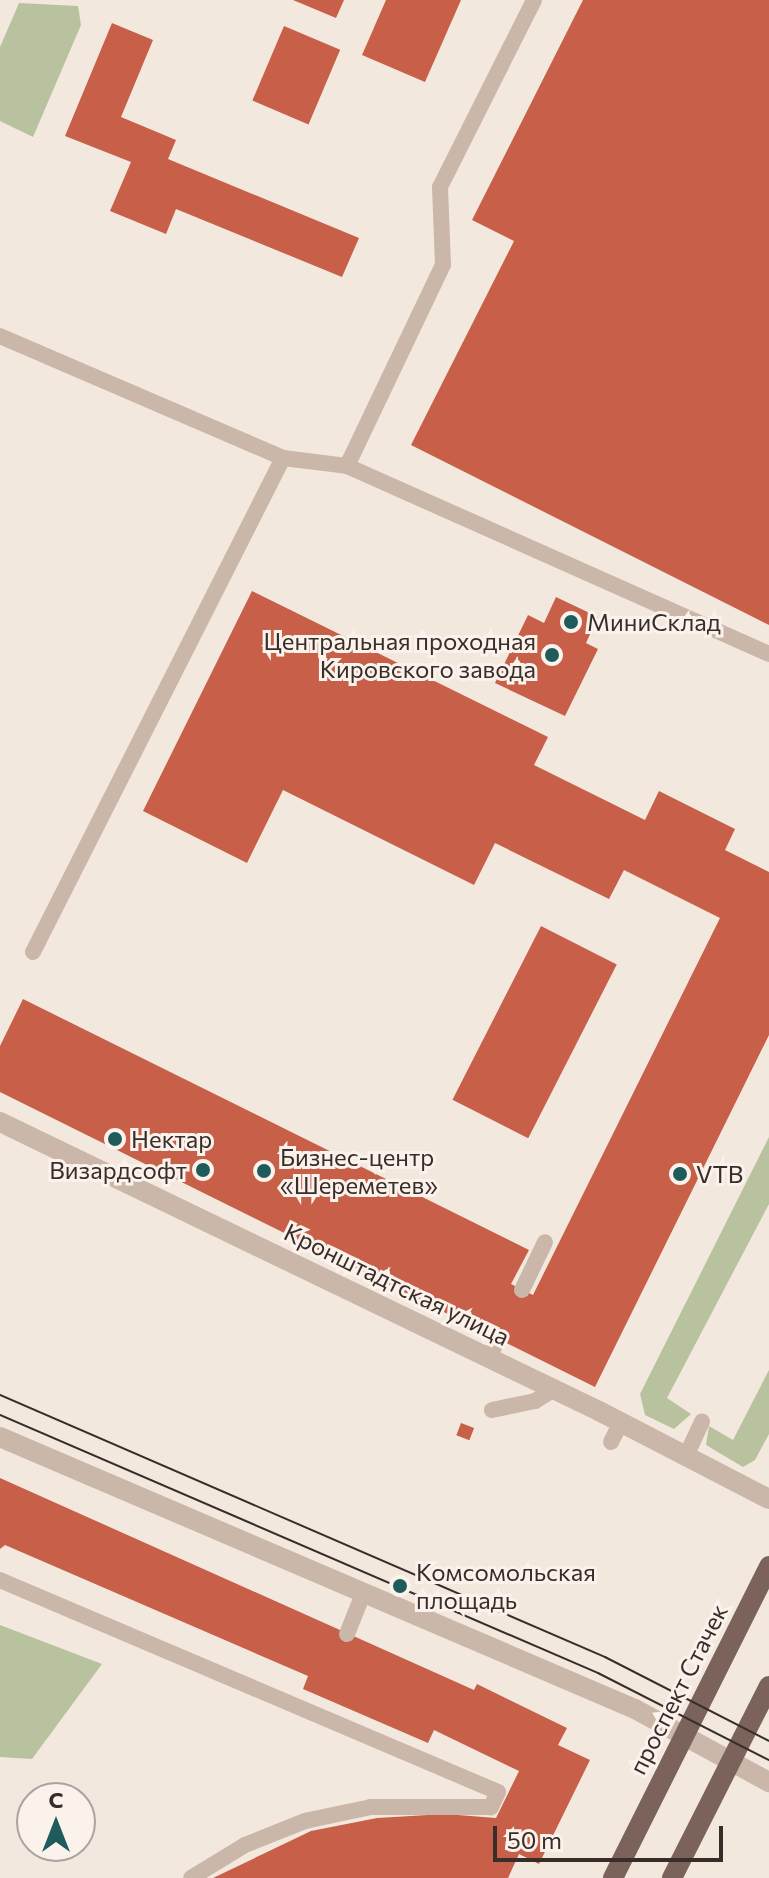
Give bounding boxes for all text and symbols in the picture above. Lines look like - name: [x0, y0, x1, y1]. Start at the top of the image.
- place label: МиниСклад: [587, 608, 721, 636]
- marker: МиниСклад: [562, 613, 580, 631]
- place label: Центральная проходная Кировского завода: [263, 627, 536, 683]
- marker: Центральная проходная Кировского завода: [543, 646, 561, 664]
- place label: Нектар: [131, 1125, 212, 1153]
- marker: Нектар: [106, 1130, 124, 1148]
- place label: Бизнес-центр «Шереметев»: [280, 1143, 438, 1199]
- place label: Визардсофт: [49, 1156, 187, 1184]
- place label: VTB: [696, 1160, 743, 1188]
- marker: Визардсофт: [194, 1161, 212, 1179]
- marker: Бизнес-центр «Шереметев»: [255, 1162, 273, 1180]
- marker: VTB: [671, 1165, 689, 1183]
- street label: Кронштадтская улица: [280, 1217, 514, 1351]
- place label: Комсомольская площадь: [416, 1558, 596, 1614]
- marker: Комсомольская площадь: [391, 1577, 409, 1595]
- street label: проспект Стачек: [623, 1599, 733, 1779]
- north arrow: [16, 1782, 96, 1862]
- text: С: [48, 1786, 64, 1813]
- scale bar: [497, 1810, 727, 1860]
- text: 50 m: [507, 1825, 562, 1854]

